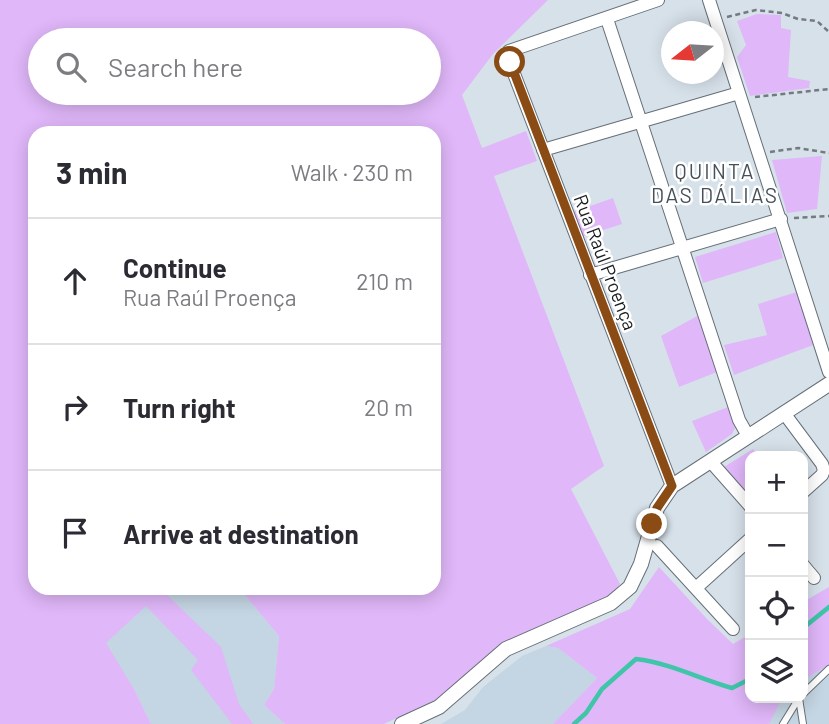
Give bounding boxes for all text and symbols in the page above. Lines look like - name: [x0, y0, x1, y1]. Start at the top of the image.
- north arrow: [661, 21, 724, 84]
- search box: [28, 28, 441, 105]
- route start: [494, 46, 525, 77]
- icon: search: [52, 48, 90, 86]
- text: Search here: [108, 51, 243, 82]
- text: 3 min: [56, 154, 127, 190]
- text: Walk · 230 m: [291, 158, 413, 186]
- district label: QUINTA DAS DÁLIAS: [651, 158, 779, 207]
- street label: Rua Raúl Proença: [570, 191, 642, 333]
- text: Continue: [123, 252, 227, 283]
- icon: ahead: [56, 262, 94, 300]
- text: 210 m: [356, 267, 413, 295]
- text: Rua Raúl Proença: [123, 283, 297, 311]
- icon: right: [56, 388, 94, 426]
- text: Turn right: [123, 392, 236, 423]
- text: 20 m: [364, 393, 413, 421]
- map controls: [745, 451, 808, 703]
- button: +: [745, 451, 808, 514]
- route end: [636, 508, 667, 539]
- icon: arrive: [56, 514, 94, 552]
- button: −: [745, 514, 808, 577]
- text: Arrive at destination: [123, 518, 359, 549]
- button: locate: [745, 577, 808, 640]
- button: layers: [745, 640, 808, 703]

